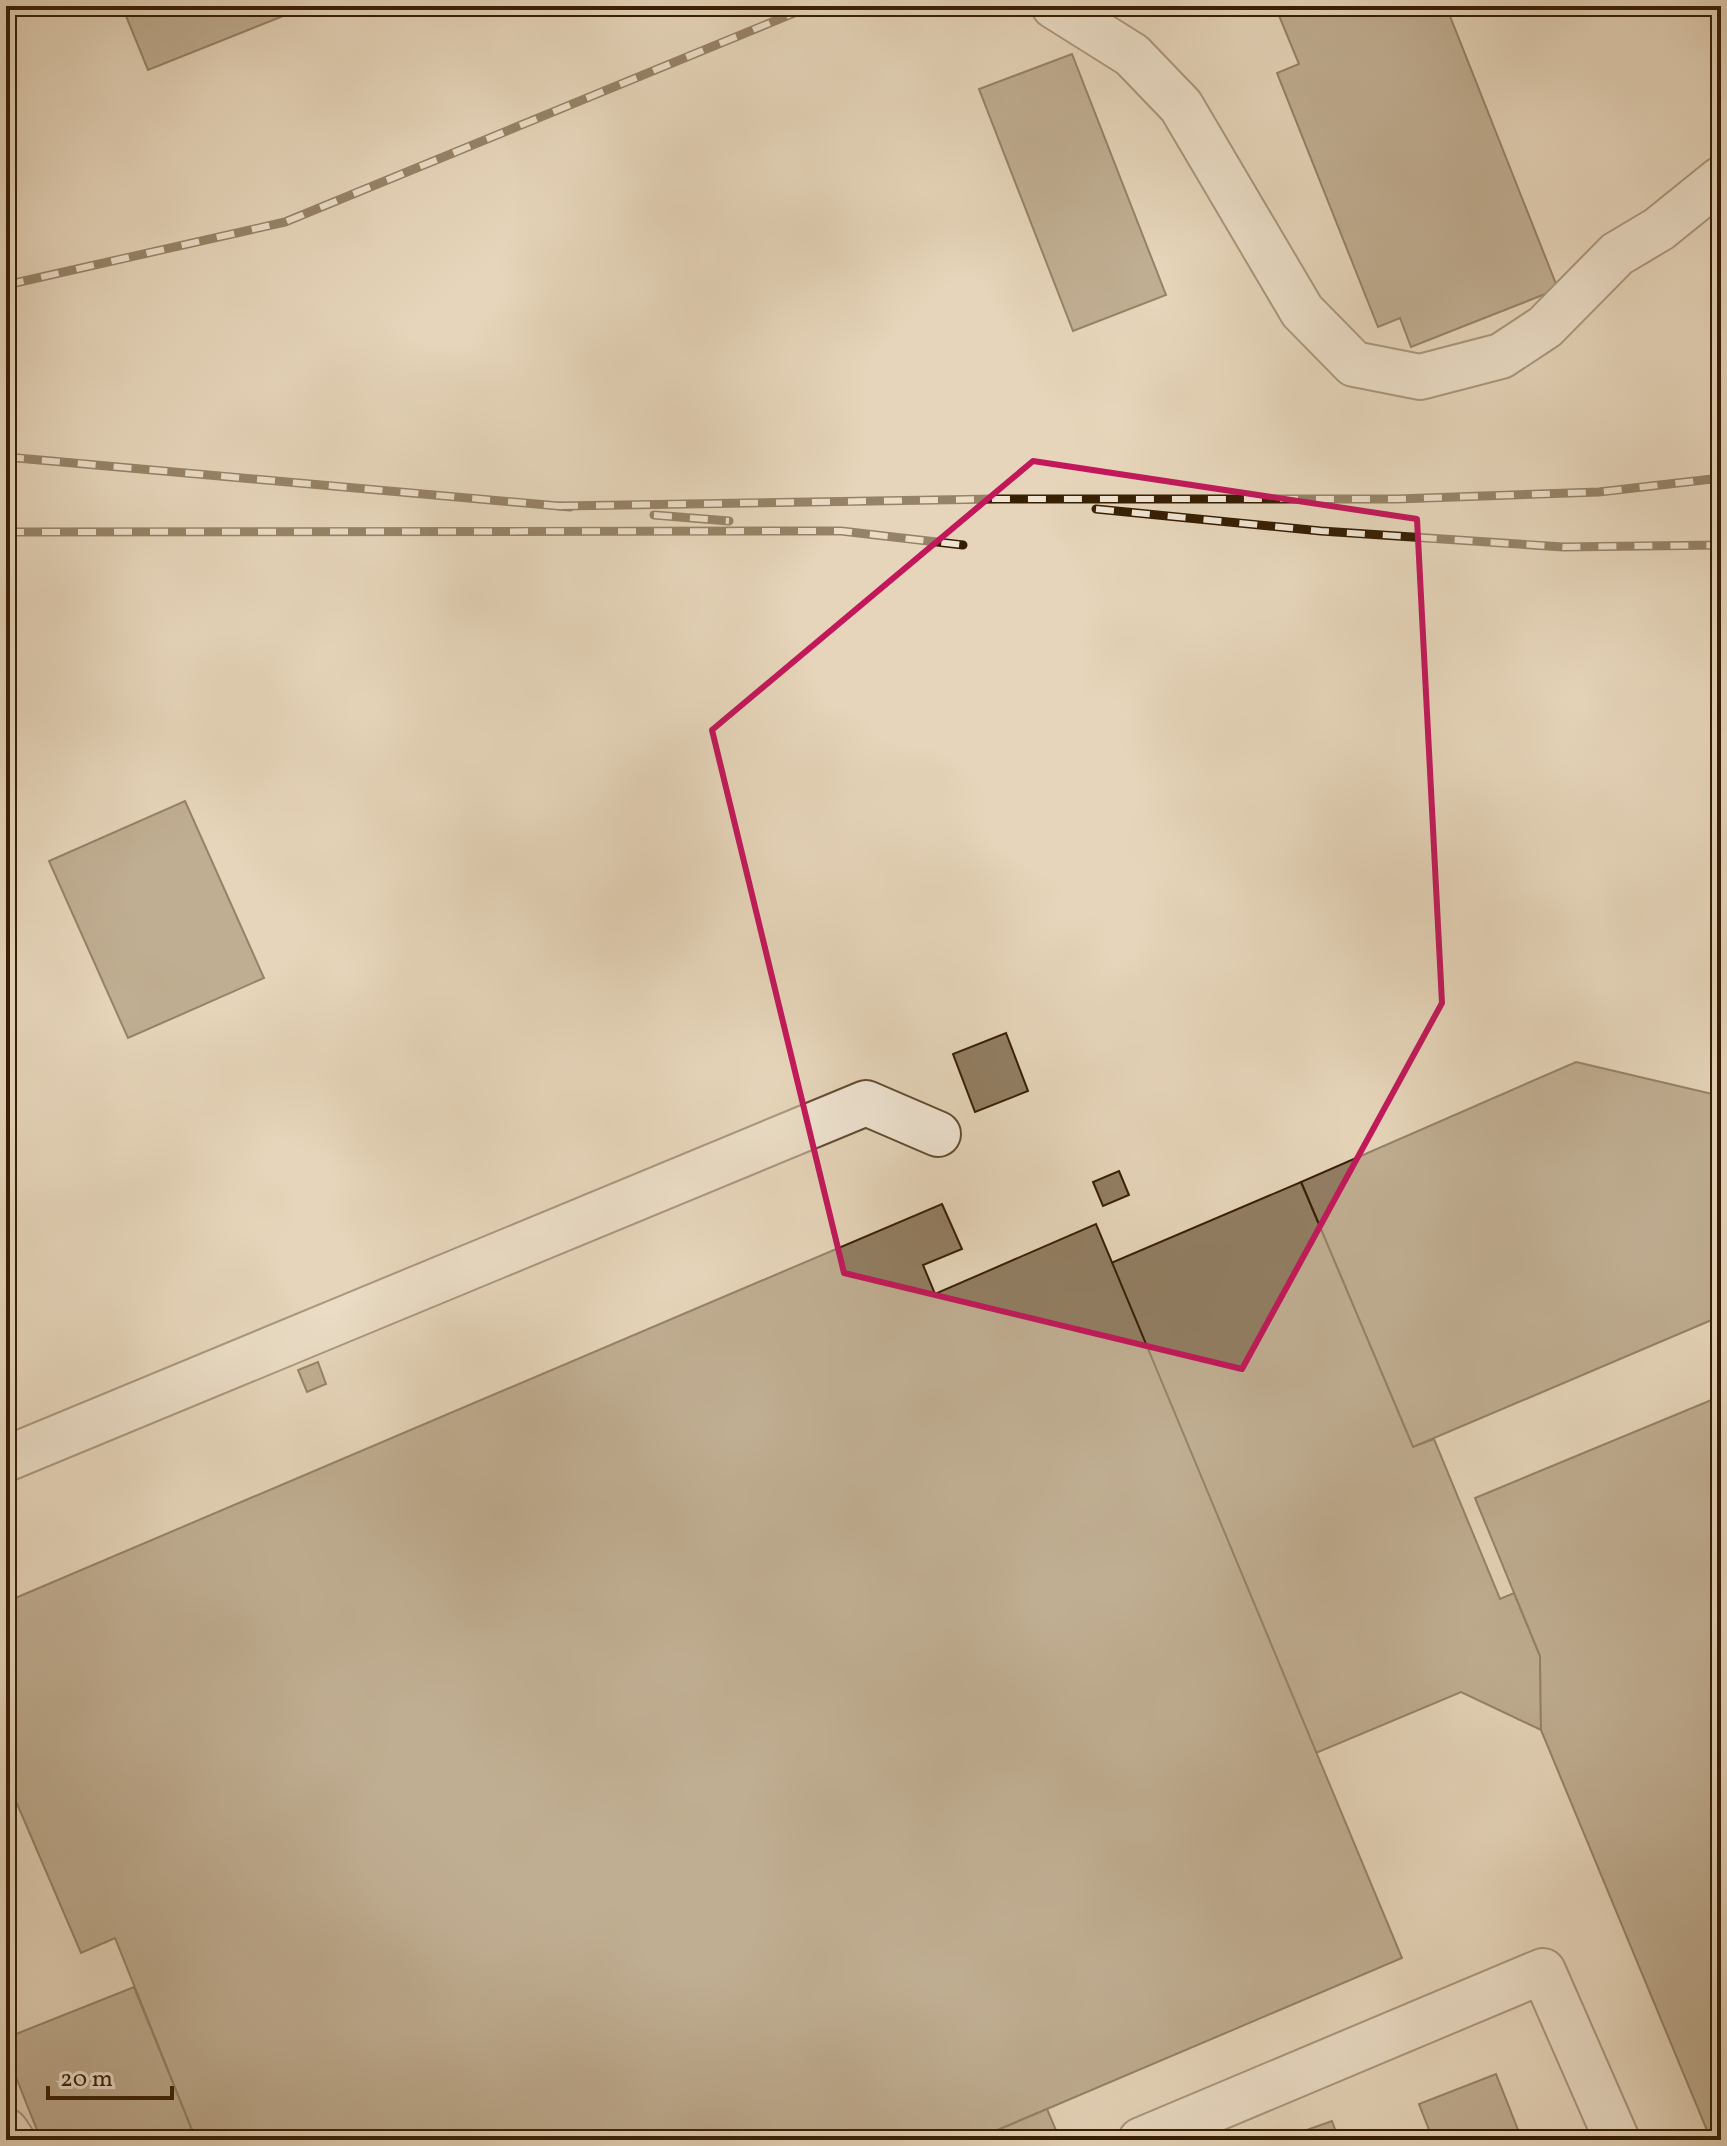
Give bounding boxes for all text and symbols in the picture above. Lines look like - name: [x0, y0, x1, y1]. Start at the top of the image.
- scale bar: [48, 2050, 172, 2100]
- text: 20 m: [60, 2063, 113, 2097]

